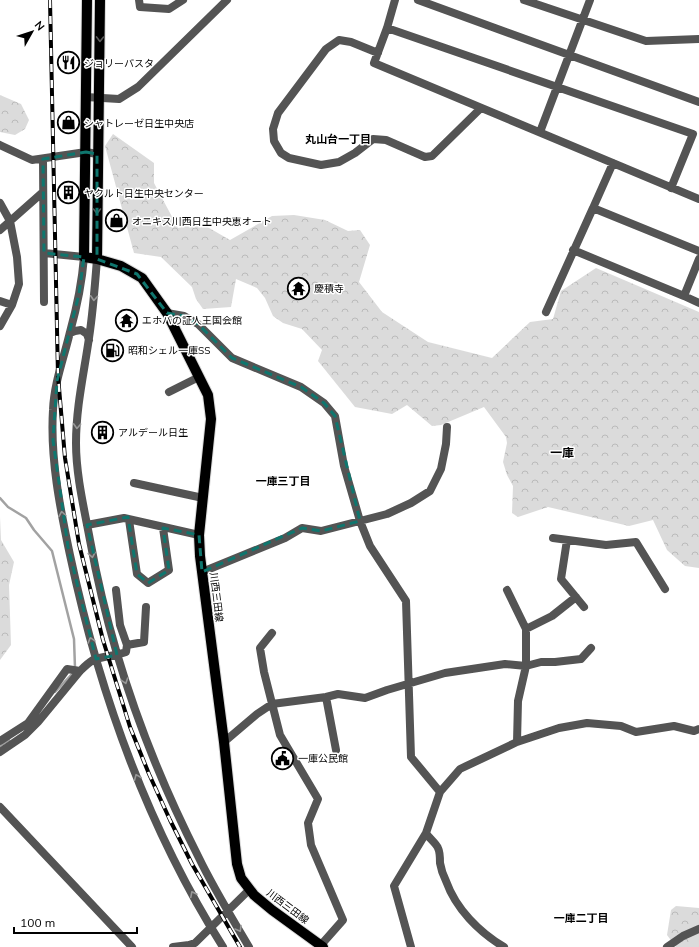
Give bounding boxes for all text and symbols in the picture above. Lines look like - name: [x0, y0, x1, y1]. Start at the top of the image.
- north arrow: [12, 12, 52, 52]
- text: N: [32, 18, 48, 33]
- one-way arrow: [95, 36, 104, 42]
- restaurant icon: ジョリーパスタ: [56, 50, 82, 76]
- place label: ジョリーパスタ: [84, 57, 154, 70]
- shop icon: シャトレーゼ日生中央店: [55, 110, 81, 136]
- place label: シャトレーゼ日生中央店: [84, 117, 194, 130]
- district label: 丸山台一丁目: [305, 132, 371, 146]
- building icon: ヤクルト日生中央センター: [55, 180, 81, 206]
- place label: ヤクルト日生中央センター: [84, 187, 204, 200]
- one-way arrow: [93, 208, 101, 214]
- shop icon: オニキス川西日生中央恵オート: [104, 208, 130, 234]
- place label: オニキス川西日生中央恵オート: [132, 215, 272, 228]
- temple icon: 慶積寺: [285, 275, 311, 301]
- place label: 慶積寺: [314, 282, 344, 295]
- one-way arrow: [89, 295, 98, 301]
- temple icon: エホバの証人王国会館: [114, 307, 140, 333]
- place label: エホバの証人王国会館: [142, 314, 242, 327]
- fuel station icon: 昭和シェル一庫SS: [100, 337, 126, 363]
- place label: 昭和シェル一庫SS: [128, 344, 210, 357]
- building icon: アルデール日生: [90, 419, 116, 445]
- one-way arrow: [72, 423, 81, 429]
- place label: アルデール日生: [118, 426, 188, 439]
- district label: 一庫: [550, 445, 574, 460]
- district label: 一庫三丁目: [256, 474, 311, 488]
- one-way arrow: [58, 511, 67, 517]
- one-way arrow: [88, 552, 96, 558]
- street label: 川西三田線: [207, 571, 226, 623]
- one-way arrow: [87, 637, 96, 644]
- one-way arrow: [121, 677, 129, 684]
- public building icon: 一庫公民館: [269, 745, 295, 771]
- place label: 一庫公民館: [298, 752, 348, 765]
- one-way arrow: [134, 773, 142, 781]
- street label: 川西三田線: [264, 886, 312, 927]
- one-way arrow: [190, 891, 198, 898]
- scale bar: [14, 909, 137, 935]
- district label: 一庫二丁目: [554, 911, 609, 925]
- text: 100 m: [20, 915, 55, 930]
- one-way arrow: [234, 925, 241, 932]

